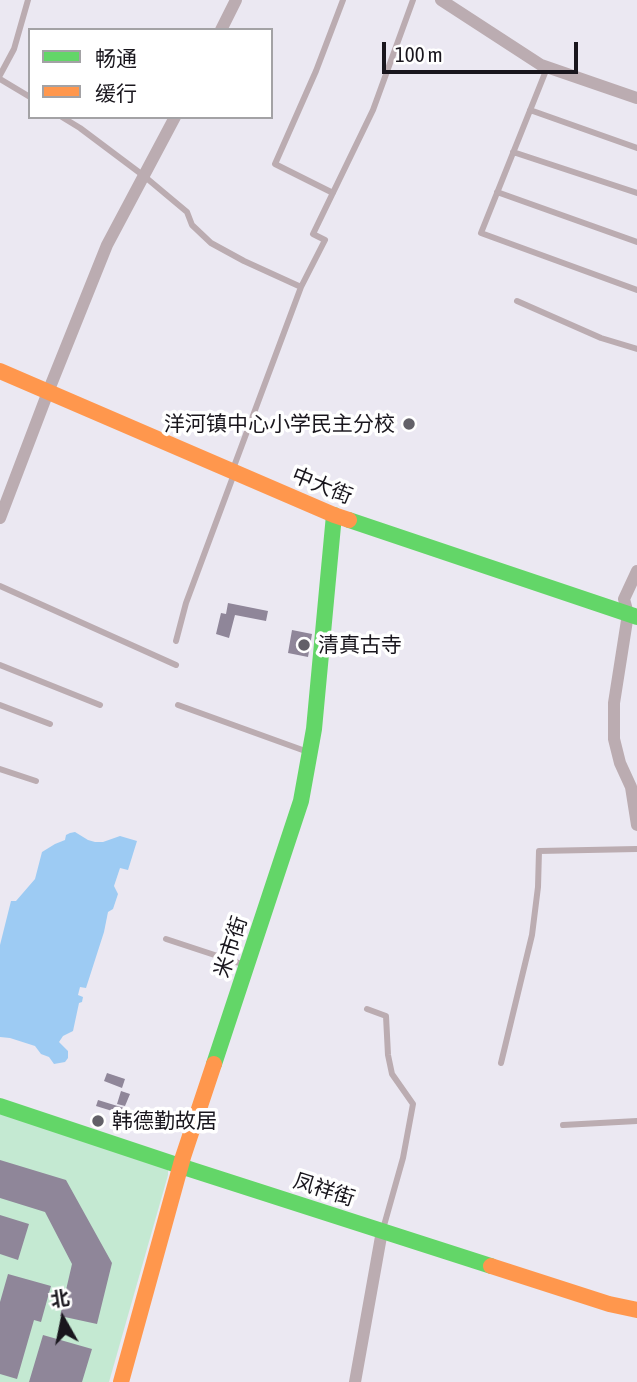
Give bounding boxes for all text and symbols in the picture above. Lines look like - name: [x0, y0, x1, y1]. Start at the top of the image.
- legend: [28, 28, 273, 119]
- scale bar: [385, 28, 581, 72]
- text: 100 m: [395, 42, 443, 66]
- text: 畅通: [95, 46, 137, 70]
- text: 缓行: [95, 81, 137, 105]
- place label: 洋河镇中心小学民主分校: [164, 411, 395, 437]
- marker: 洋河镇中心小学民主分校: [401, 416, 417, 432]
- street label: 中大街: [288, 463, 356, 509]
- place label: 清真古寺: [318, 632, 402, 658]
- marker: 清真古寺: [296, 637, 312, 653]
- street label: 米市街: [209, 913, 253, 981]
- place label: 韩德勤故居: [112, 1108, 217, 1134]
- marker: 韩德勤故居: [90, 1113, 106, 1129]
- street label: 凤祥街: [290, 1168, 358, 1212]
- north arrow: [28, 1284, 98, 1354]
- text: 北: [49, 1286, 71, 1311]

